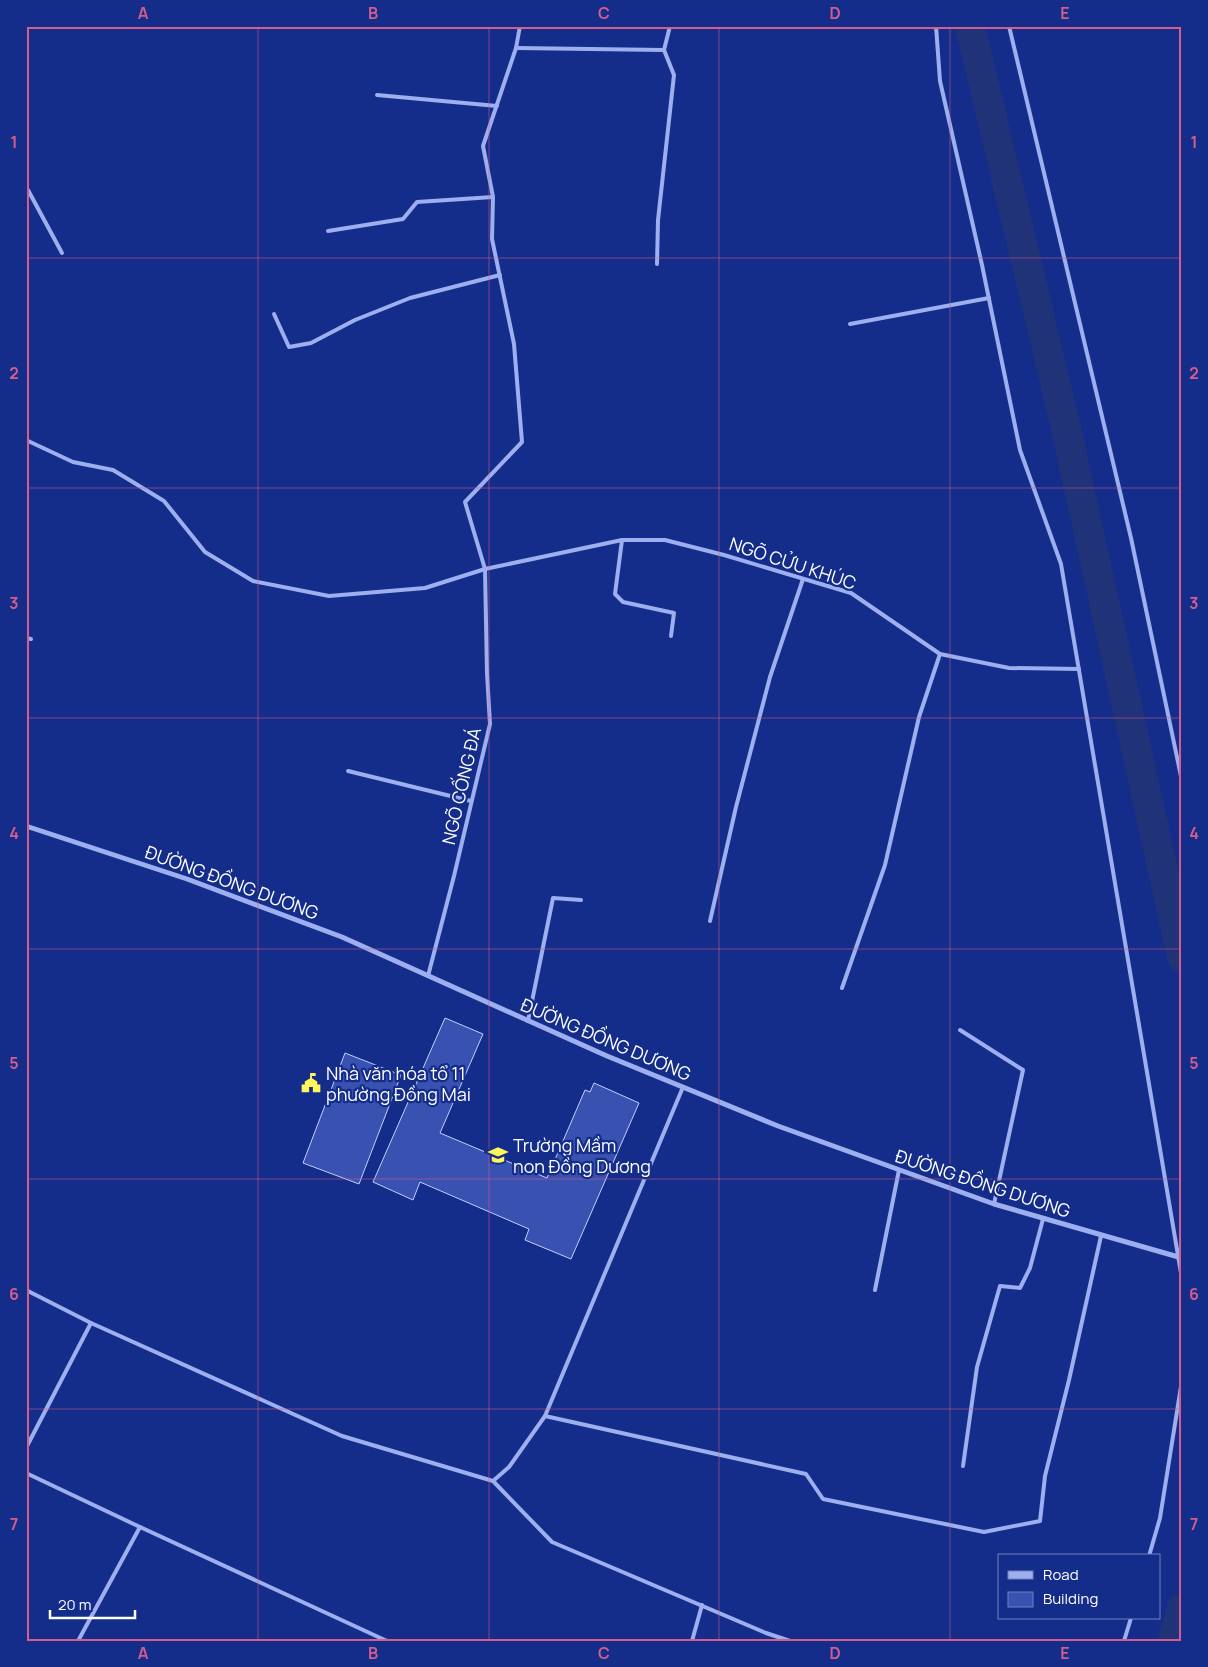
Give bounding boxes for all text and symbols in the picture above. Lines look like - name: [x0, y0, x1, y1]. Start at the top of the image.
- text: A: [138, 2, 149, 24]
- text: B: [368, 2, 378, 24]
- text: C: [598, 2, 610, 24]
- text: D: [829, 2, 841, 24]
- text: E: [1060, 2, 1070, 24]
- text: 1: [10, 131, 18, 153]
- text: 1: [1190, 131, 1198, 153]
- text: 2: [9, 362, 19, 384]
- text: 2: [1189, 362, 1199, 384]
- street label: NGÕ CỬU KHÚC: [727, 531, 860, 595]
- text: 3: [9, 592, 19, 614]
- text: 3: [1189, 592, 1199, 614]
- street label: NGÕ CỐNG ĐÁ: [435, 724, 486, 847]
- text: 4: [9, 822, 19, 844]
- text: 4: [1189, 822, 1199, 844]
- street label: ĐƯỜNG ĐỒNG DƯƠNG: [142, 839, 323, 925]
- street label: ĐƯỜNG ĐỒNG DƯƠNG: [517, 991, 695, 1086]
- text: 5: [9, 1052, 19, 1074]
- text: 5: [1189, 1052, 1199, 1074]
- place label: Nhà văn hóa tổ 11 phường Đồng Mai: [326, 1061, 471, 1106]
- public building icon: Nhà văn hóa tổ 11 phường Đồng Mai: [300, 1072, 322, 1094]
- place label: Trường Mầm non Đồng Dương: [513, 1133, 651, 1178]
- street label: ĐƯỜNG ĐỒNG DƯƠNG: [892, 1142, 1074, 1223]
- school or university icon: Trường Mầm non Đồng Dương: [487, 1144, 509, 1166]
- text: 6: [9, 1283, 19, 1305]
- text: 6: [1189, 1283, 1199, 1305]
- text: 7: [10, 1513, 18, 1535]
- text: 7: [1190, 1513, 1198, 1535]
- legend: [998, 1554, 1160, 1620]
- text: Road: [1043, 1564, 1079, 1585]
- scale bar: [50, 1587, 135, 1619]
- text: Building: [1043, 1588, 1098, 1609]
- text: 20 m: [58, 1594, 91, 1615]
- text: A: [138, 1642, 149, 1664]
- text: B: [368, 1642, 378, 1664]
- text: C: [598, 1642, 610, 1664]
- text: D: [829, 1642, 841, 1664]
- text: E: [1060, 1642, 1070, 1664]

